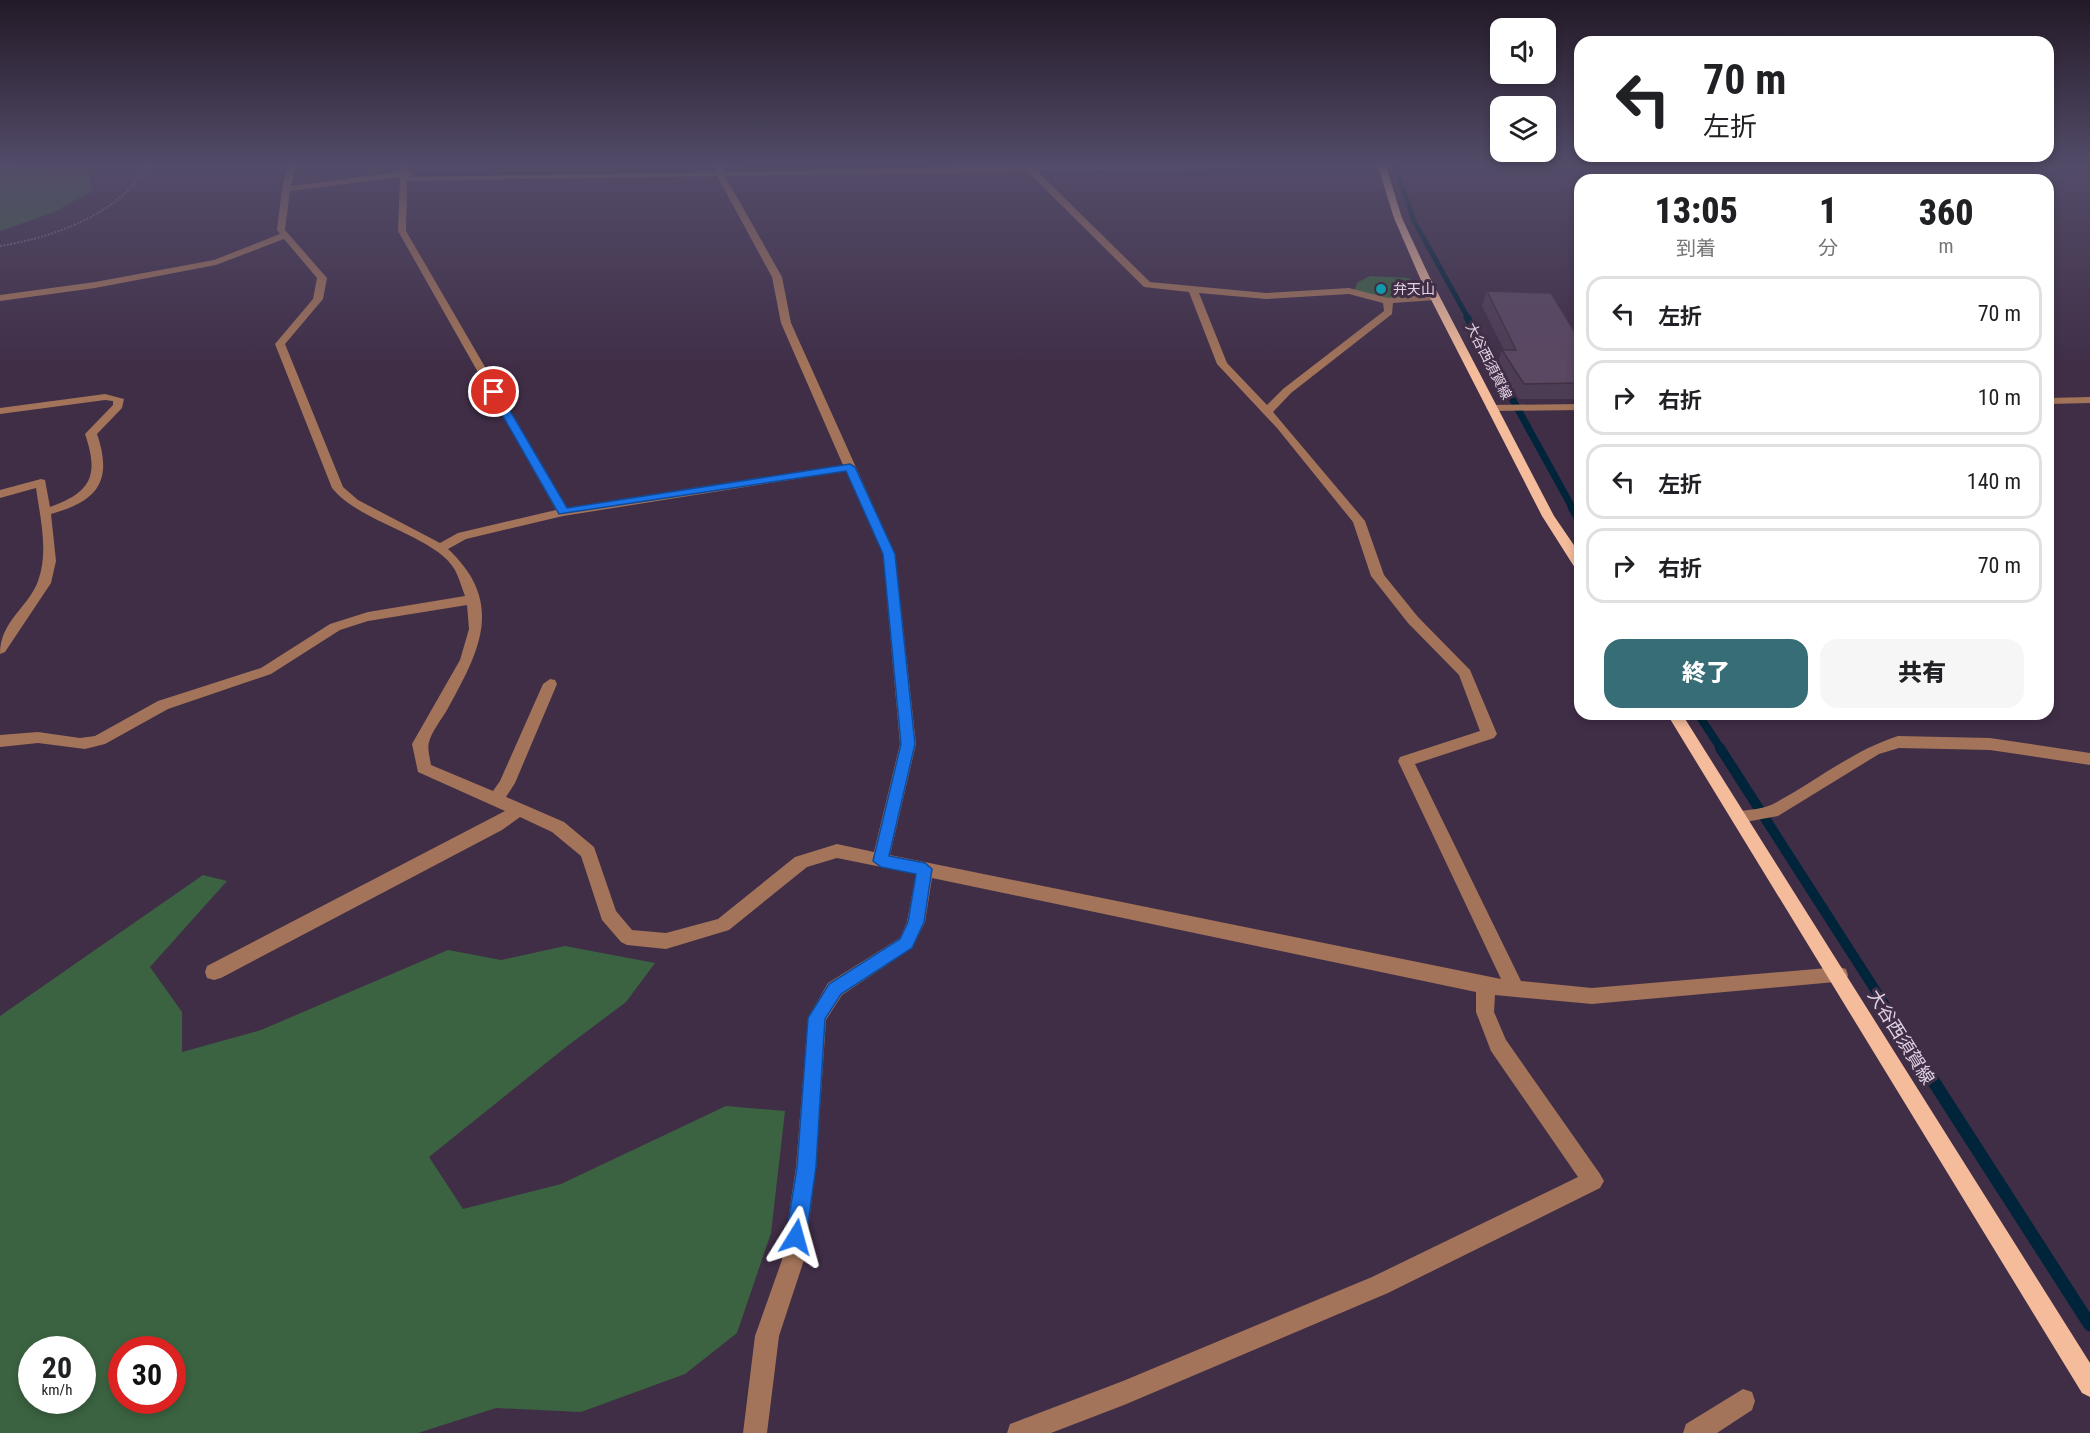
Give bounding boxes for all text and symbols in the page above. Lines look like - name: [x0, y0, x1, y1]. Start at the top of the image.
- map controls: [1490, 18, 1556, 162]
- button: sound: [1490, 18, 1556, 84]
- text: 70 m: [1703, 55, 1786, 104]
- icon: left: [1604, 60, 1682, 138]
- button: layers: [1490, 96, 1556, 162]
- text: 左折: [1703, 111, 1757, 143]
- text: 13:05: [1654, 190, 1738, 232]
- text: 1: [1819, 190, 1837, 232]
- text: 360: [1919, 192, 1974, 234]
- text: m: [1939, 234, 1954, 258]
- text: 到着: [1676, 236, 1716, 260]
- text: 分: [1818, 236, 1838, 260]
- place label: 弁天山: [1393, 281, 1435, 297]
- marker: 弁天山: [1374, 282, 1388, 296]
- icon: left: [1607, 297, 1640, 330]
- text: 70 m: [1978, 301, 2021, 326]
- text: 左折: [1658, 304, 1702, 329]
- street label: 大谷西須賀線: [1463, 320, 1515, 402]
- pin: [468, 366, 519, 417]
- icon: arrive: [477, 375, 510, 408]
- icon: right: [1607, 381, 1640, 414]
- text: 10 m: [1978, 385, 2021, 410]
- text: 右折: [1658, 388, 1702, 413]
- icon: left: [1607, 465, 1640, 498]
- text: 140 m: [1967, 469, 2021, 494]
- text: 左折: [1658, 472, 1702, 497]
- icon: right: [1607, 549, 1640, 582]
- text: 70 m: [1978, 553, 2021, 578]
- text: 右折: [1658, 556, 1702, 581]
- button: 終了: [1604, 639, 1808, 708]
- button: 共有: [1820, 639, 2024, 708]
- street label: 大谷西須賀線: [1864, 985, 1939, 1088]
- position arrow: [764, 1205, 828, 1269]
- speed limit sign: 30: [108, 1336, 186, 1414]
- text: 20: [42, 1350, 72, 1385]
- text: km/h: [42, 1381, 72, 1399]

